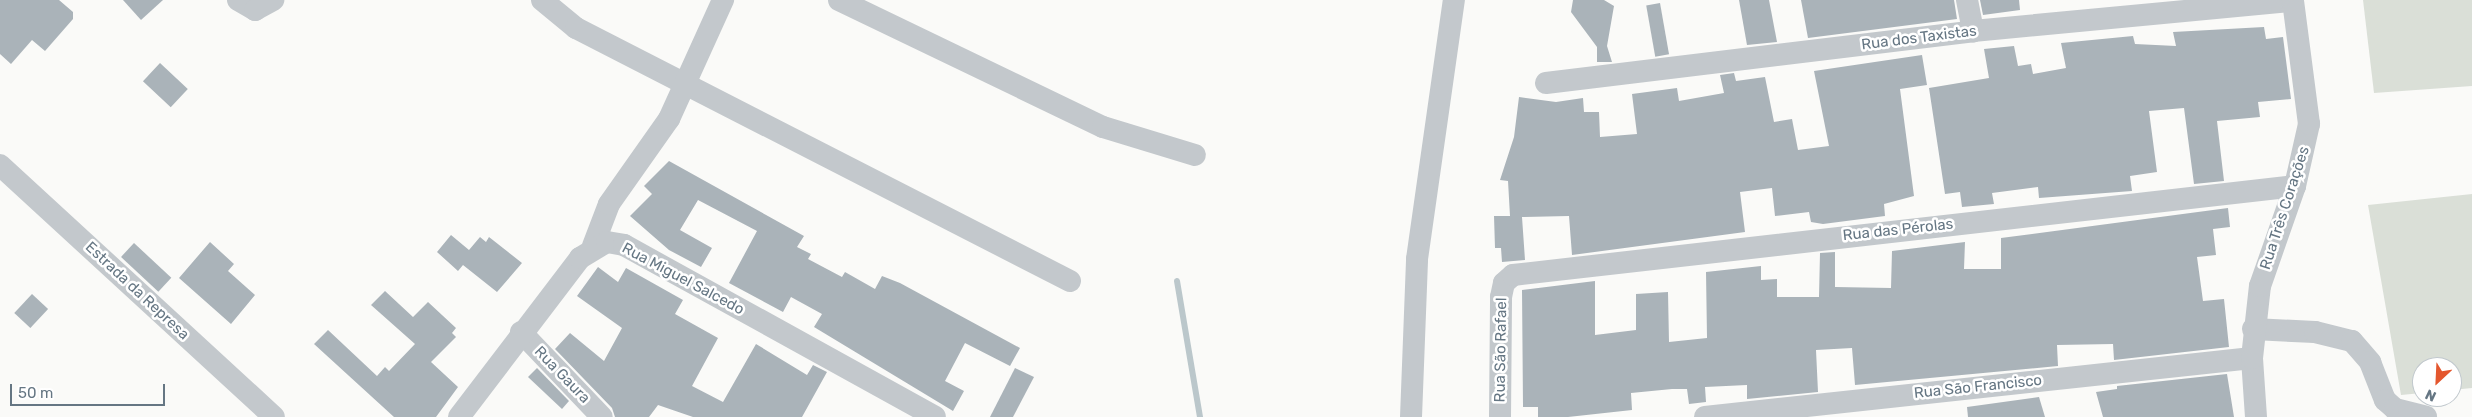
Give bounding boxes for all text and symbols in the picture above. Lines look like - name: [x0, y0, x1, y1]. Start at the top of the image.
- street label: Rua dos Taxistas: [1860, 22, 1978, 54]
- street label: Rua Três Corações: [2257, 144, 2313, 272]
- street label: Rua das Pérolas: [1842, 215, 1954, 245]
- street label: Estrada da Represa: [81, 238, 193, 344]
- street label: Rua Miguel Salcedo: [619, 239, 747, 319]
- street label: Rua São Rafael: [1491, 297, 1511, 403]
- street label: Rua Gaura: [530, 343, 594, 407]
- north arrow: [2412, 357, 2462, 407]
- street label: Rua São Francisco: [1913, 371, 2043, 403]
- scale bar: [12, 374, 168, 406]
- text: 50 m: [18, 384, 53, 402]
- text: N: [2423, 385, 2439, 405]

